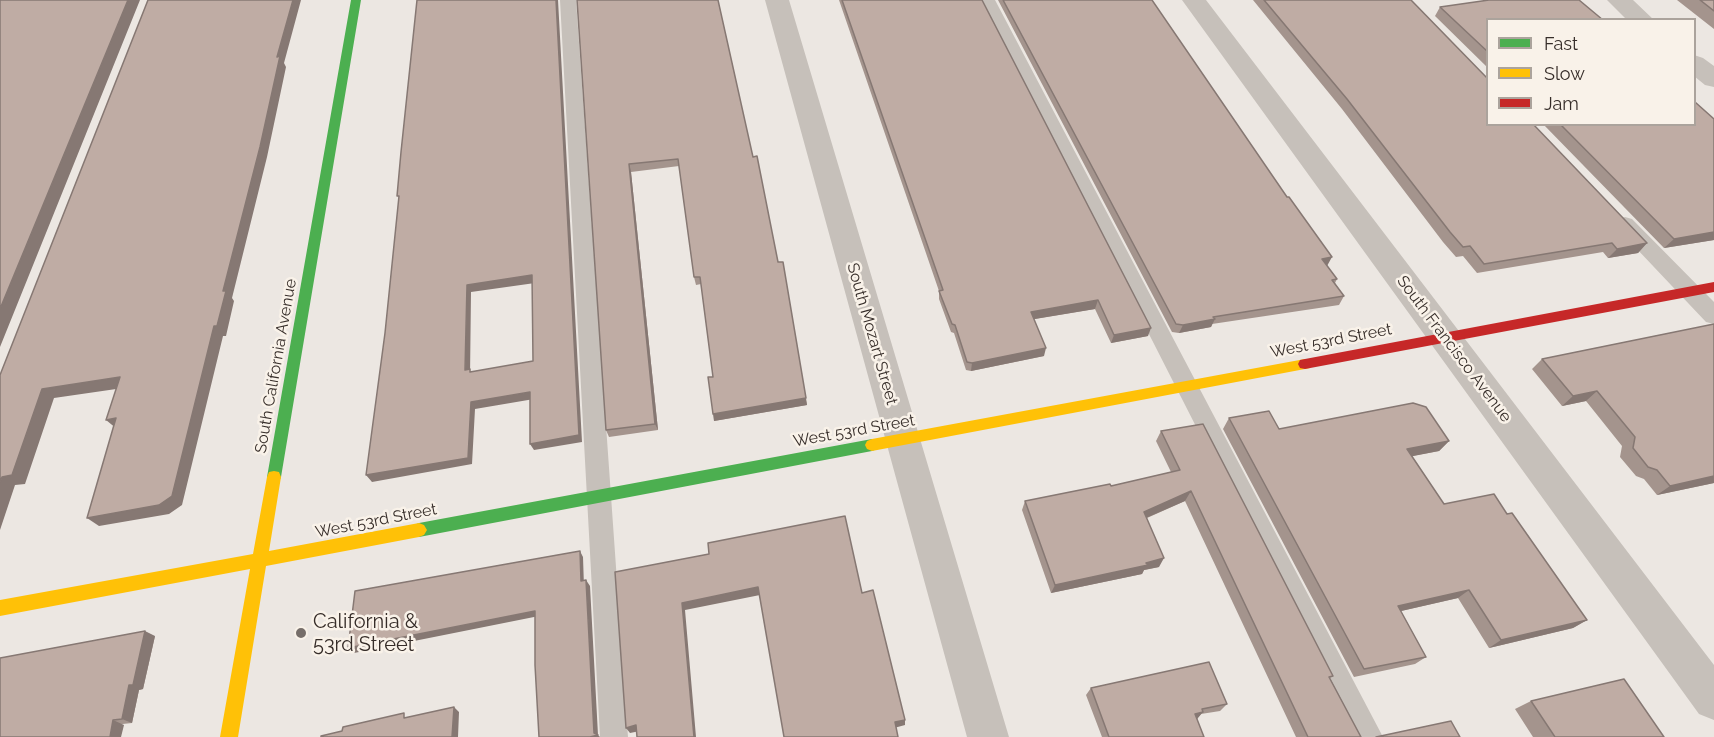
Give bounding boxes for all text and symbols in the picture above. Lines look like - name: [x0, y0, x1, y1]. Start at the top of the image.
- legend: [1486, 18, 1696, 126]
- text: Fast: [1544, 33, 1578, 54]
- text: Slow: [1544, 63, 1585, 84]
- text: Jam: [1544, 93, 1579, 114]
- street label: South Mozart Street: [843, 261, 901, 407]
- street label: South Francisco Avenue: [1393, 272, 1515, 426]
- street label: South California Avenue: [251, 277, 301, 455]
- street label: West 53rd Street: [1269, 320, 1393, 362]
- street label: West 53rd Street: [792, 411, 916, 451]
- street label: West 53rd Street: [314, 500, 438, 542]
- place label: California & 53rd Street: [313, 610, 418, 657]
- marker: California & 53rd Street: [294, 626, 308, 640]

